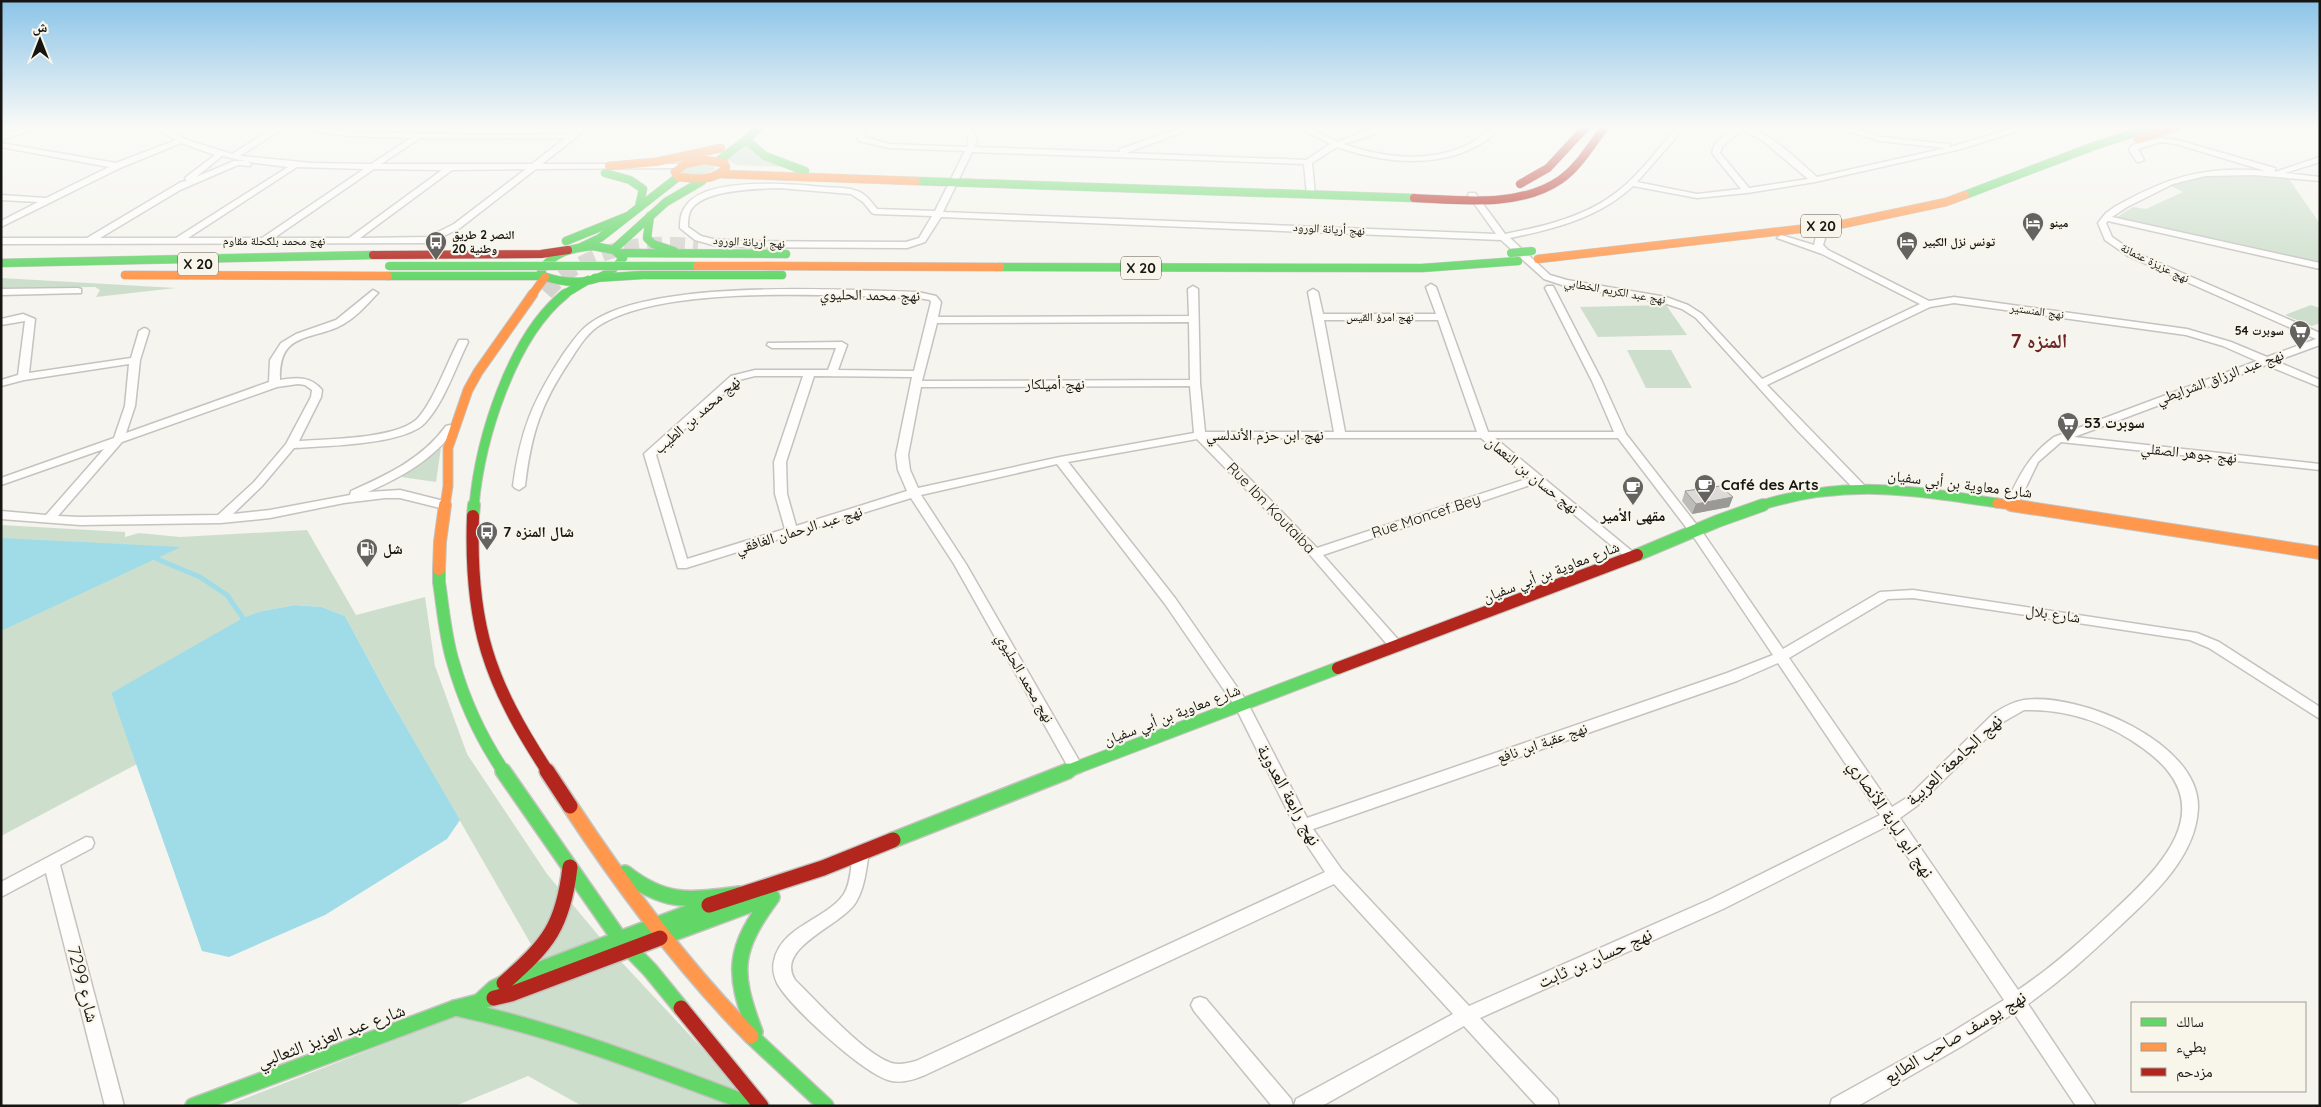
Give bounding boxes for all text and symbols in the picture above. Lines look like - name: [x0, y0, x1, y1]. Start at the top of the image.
- north arrow: [15, 15, 65, 65]
- text: ش: [33, 18, 48, 36]
- hotel icon: مينو: [2021, 211, 2045, 242]
- road number: X 20: [1801, 215, 1841, 238]
- place label: مينو: [2049, 215, 2069, 230]
- street label: نهج أريانة الورود: [1293, 219, 1365, 238]
- place label: النصر 2 طريق وطنية 20: [452, 227, 515, 256]
- bus stop icon: النصر 2 طريق وطنية 20: [424, 230, 448, 261]
- hotel icon: تونس نزل الكبير: [1895, 230, 1919, 261]
- street label: نهج أريانة الورود: [713, 232, 785, 251]
- street label: نهج محمد بلكحلة مقاوم: [223, 233, 325, 249]
- place label: تونس نزل الكبير: [1922, 234, 1996, 250]
- street label: نهج عزيزة عثمانة: [2118, 240, 2192, 286]
- road number: X 20: [178, 252, 218, 276]
- road number: X 20: [1121, 256, 1161, 280]
- street label: نهج عبد الكريم الخطابي: [1563, 274, 1667, 310]
- street label: نهج محمد الحليوي: [820, 284, 920, 308]
- street label: نهج المنستير: [2008, 299, 2065, 322]
- street label: نهج امرؤ القيس: [1346, 309, 1414, 324]
- supermarket icon: سوبرت 54: [2288, 319, 2312, 350]
- place label: سوبرت 54: [2235, 323, 2284, 338]
- district label: المنزه 7: [2010, 328, 2068, 353]
- street label: نهج عبد الرزاق الشرايطي: [2153, 345, 2287, 411]
- street label: نهج محمد بن الطيب: [649, 372, 745, 458]
- street label: نهج أميلكار: [1024, 374, 1085, 394]
- supermarket icon: سوبرت 53: [2056, 411, 2080, 442]
- place label: سوبرت 53: [2084, 413, 2145, 432]
- street label: نهج ابن حزم الأندلسي: [1206, 425, 1324, 447]
- street label: نهج حسان بن النعمان: [1482, 432, 1582, 518]
- street label: نهج جوهر الصقلي: [2140, 438, 2238, 470]
- street label: Rue Ibn Koutaiba: [1223, 458, 1320, 557]
- street label: شارع معاوية بن أبي سفيان: [1886, 465, 2033, 505]
- cafe icon: Café des Arts: [1693, 473, 1717, 504]
- cafe icon: مقهى الأمير: [1621, 475, 1645, 506]
- place label: Café des Arts: [1721, 475, 1818, 494]
- street label: Rue Moncef Bey: [1369, 489, 1483, 542]
- street label: نهج عبد الرحمان الغافقي: [733, 501, 865, 561]
- place label: مقهى الأمير: [1600, 506, 1665, 525]
- bus stop icon: شال المنزه 7: [475, 520, 499, 551]
- place label: شال المنزه 7: [503, 522, 574, 541]
- fuel station icon: شل: [355, 537, 379, 568]
- street label: شارع معاوية بن أبي سفيان: [1480, 537, 1623, 609]
- place label: شل: [383, 539, 403, 558]
- street label: شارع بلال: [2024, 600, 2082, 628]
- street label: نهج محمد الحليوي: [990, 630, 1059, 727]
- street label: شارع معاوية بن أبي سفيان: [1101, 680, 1244, 752]
- street label: نهج الجامعة العربية: [1900, 709, 2008, 811]
- street label: نهج عقبة ابن نافع: [1494, 718, 1590, 768]
- street label: نهج رابعة العدوية: [1251, 740, 1327, 850]
- street label: نهج أبو لبابة الأنصاري: [1840, 755, 1940, 884]
- street label: نهج حسان بن ثابت: [1534, 922, 1656, 994]
- street label: شارع 7299: [62, 943, 105, 1025]
- street label: نهج يوسف صاحب الطابع: [1879, 985, 2031, 1089]
- street label: شارع عبد العزيز الثعالبي: [254, 998, 409, 1076]
- legend: [2131, 1002, 2306, 1092]
- text: سالك: [2176, 1012, 2204, 1031]
- text: بطيء: [2176, 1037, 2206, 1059]
- text: مزدحم: [2176, 1062, 2213, 1082]

